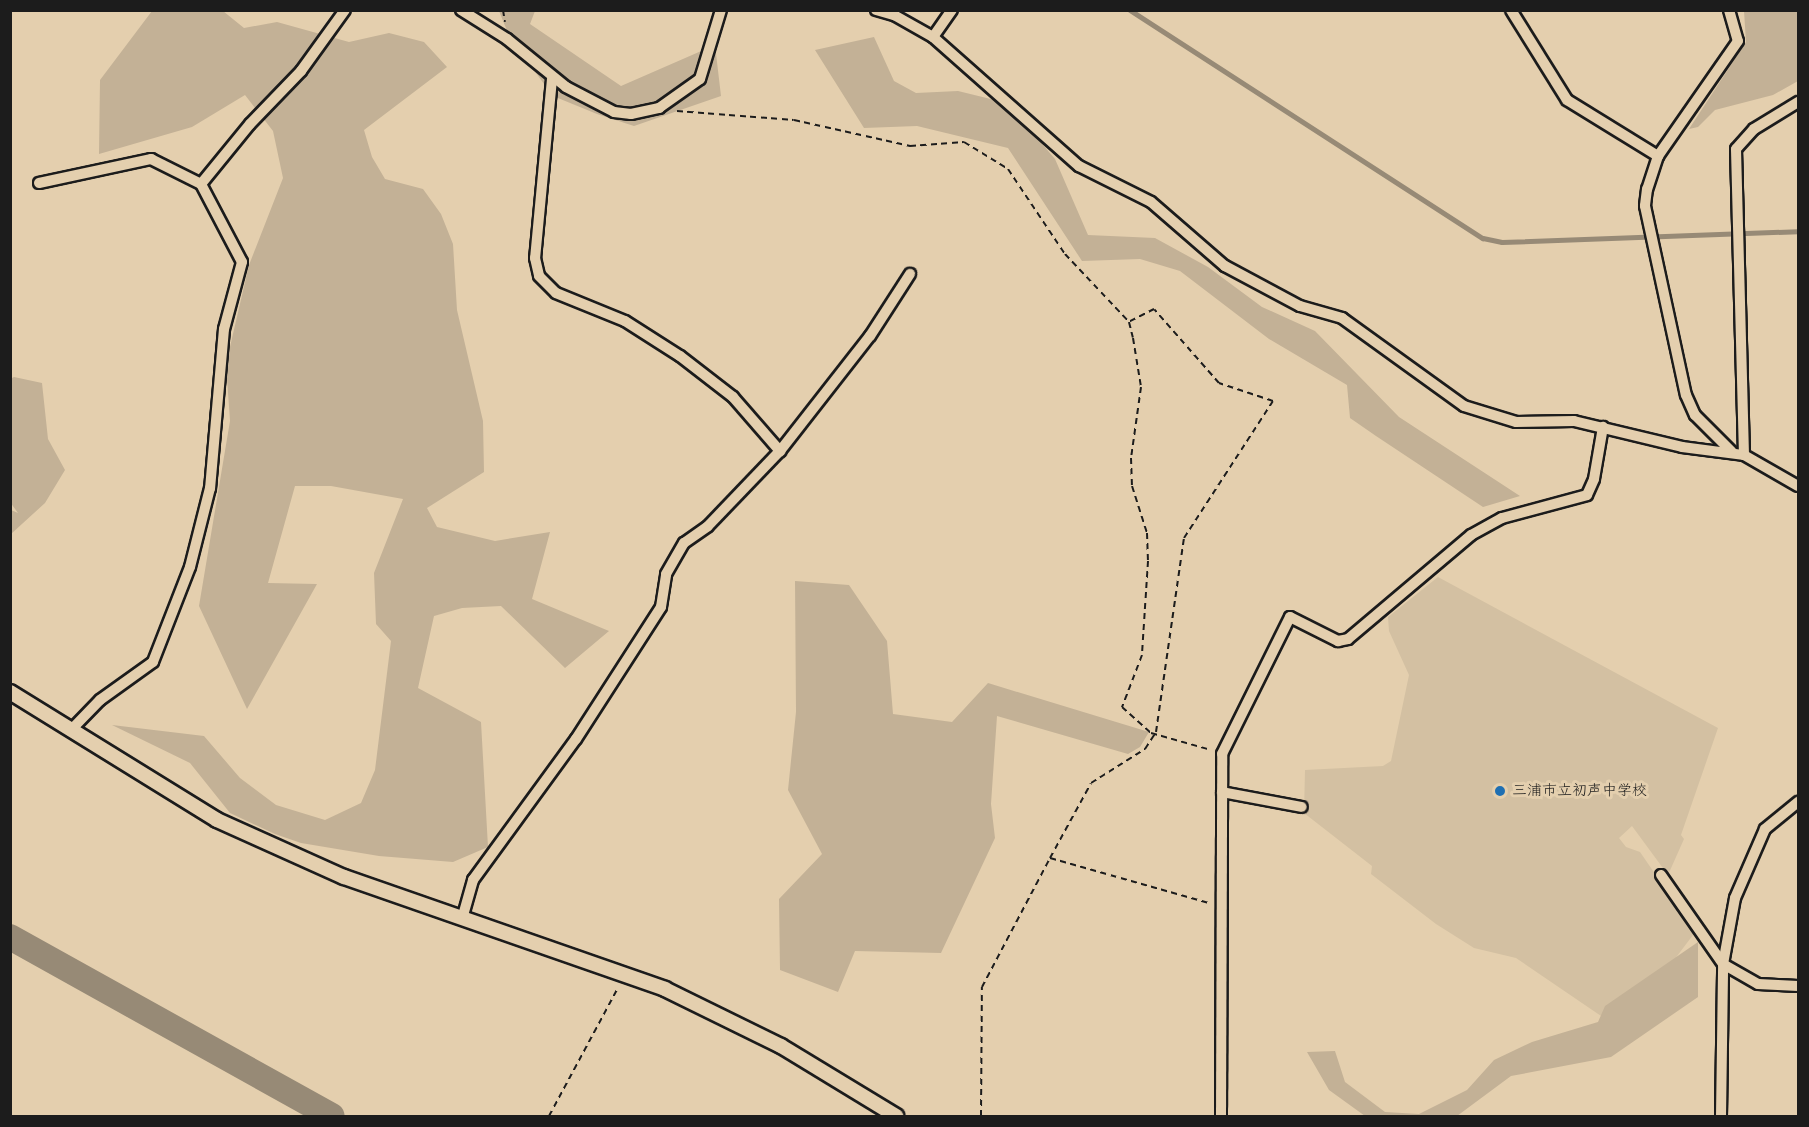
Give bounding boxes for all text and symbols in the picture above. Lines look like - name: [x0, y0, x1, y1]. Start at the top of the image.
- place label: 三浦市立初声中学校: [1512, 782, 1647, 800]
- marker: 三浦市立初声中学校: [1493, 784, 1507, 798]

